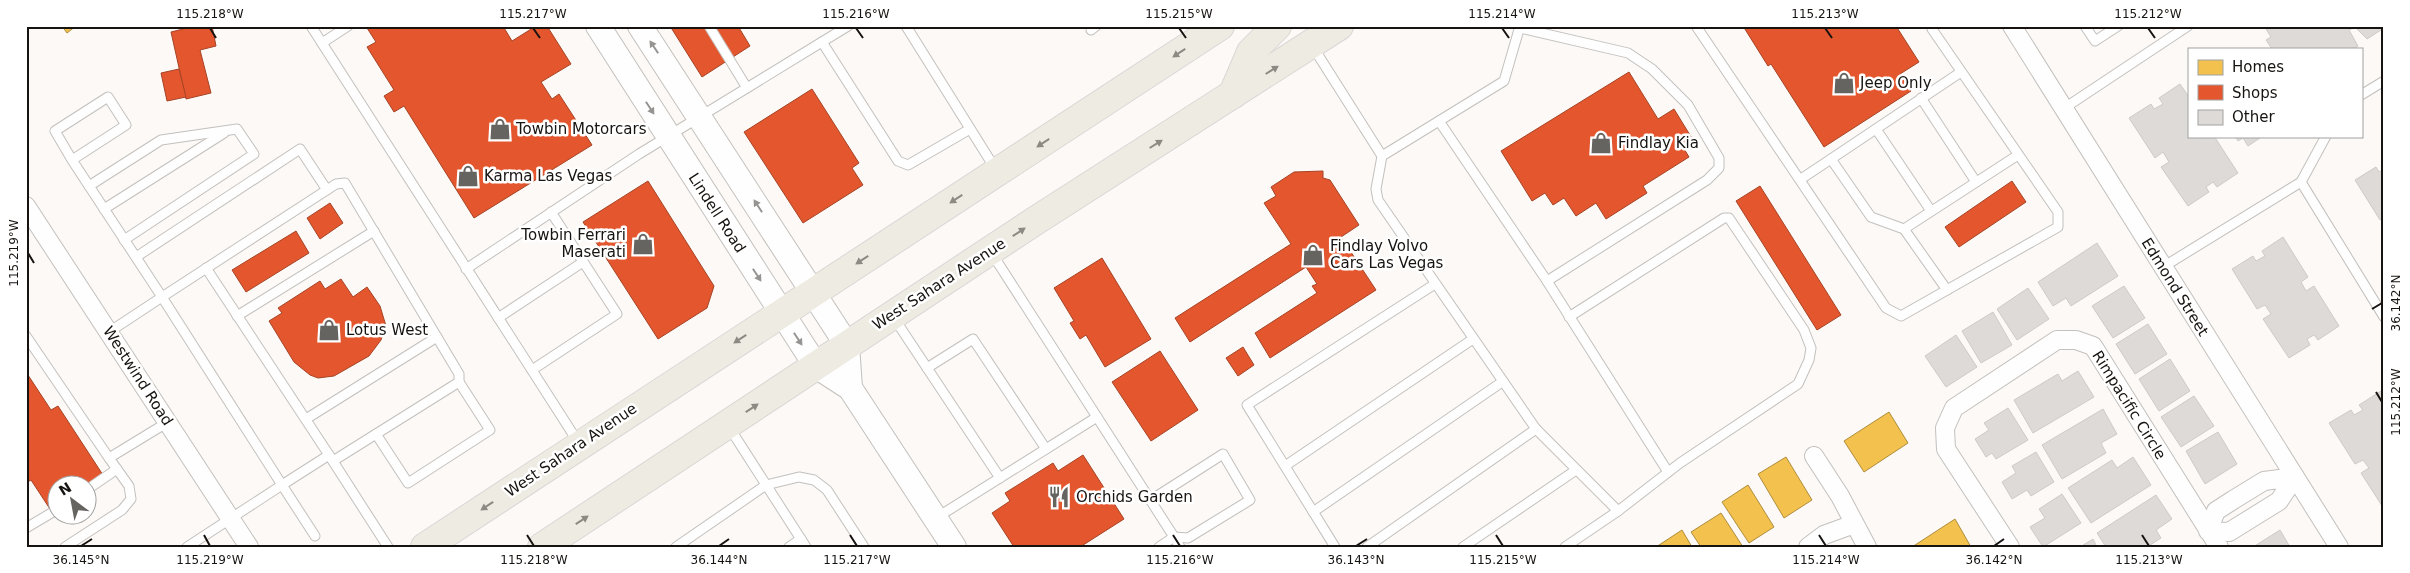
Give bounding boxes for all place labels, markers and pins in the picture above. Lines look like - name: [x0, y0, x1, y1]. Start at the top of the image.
- shop icon: Jeep Only: [1831, 70, 1857, 96]
- place label: Jeep Only: [1859, 74, 1932, 92]
- shop icon: Towbin Motorcars: [487, 116, 513, 142]
- place label: Towbin Motorcars: [515, 120, 647, 138]
- shop icon: Findlay Kia: [1588, 130, 1614, 156]
- place label: Findlay Kia: [1618, 134, 1699, 152]
- shop icon: Karma Las Vegas: [455, 163, 481, 189]
- place label: Karma Las Vegas: [484, 167, 612, 185]
- place label: Towbin Ferrari Maserati: [520, 226, 626, 261]
- shop icon: Towbin Ferrari Maserati: [630, 231, 656, 257]
- place label: Findlay Volvo Cars Las Vegas: [1330, 237, 1444, 272]
- shop icon: Findlay Volvo Cars Las Vegas: [1300, 242, 1326, 268]
- shop icon: Lotus West: [316, 317, 342, 343]
- place label: Lotus West: [346, 321, 428, 339]
- restaurant icon: Orchids Garden: [1046, 484, 1072, 510]
- place label: Orchids Garden: [1076, 488, 1193, 506]

